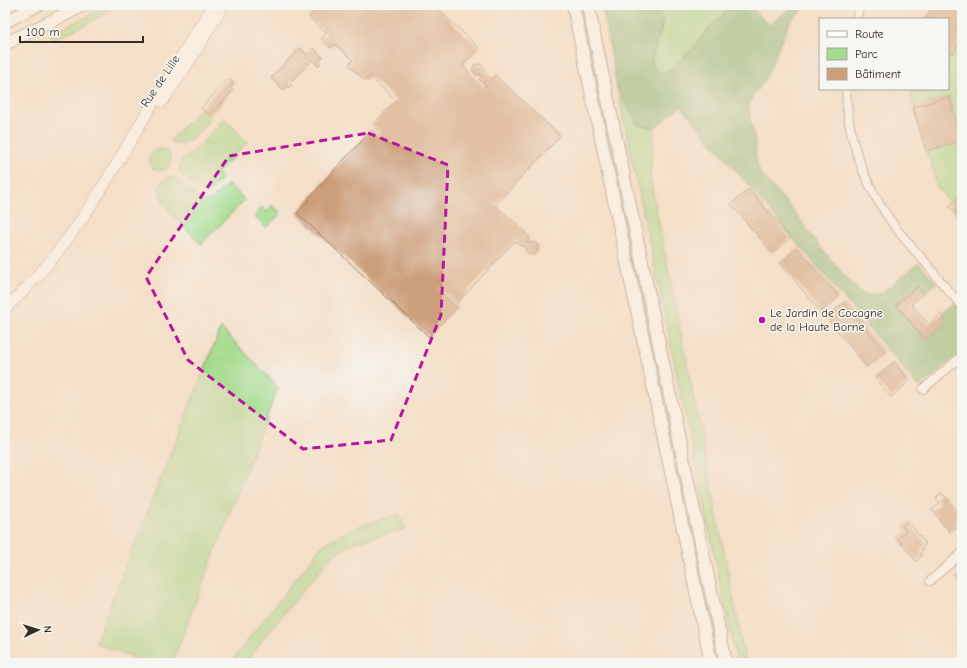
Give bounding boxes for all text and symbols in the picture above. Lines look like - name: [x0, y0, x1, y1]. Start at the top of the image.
- scale bar: [20, 18, 143, 44]
- legend: [819, 18, 949, 90]
- text: 100 m: [26, 25, 59, 39]
- text: Route: [855, 27, 884, 41]
- text: Parc: [855, 47, 878, 61]
- street label: Rue de Lille: [138, 52, 182, 110]
- text: Bâtiment: [855, 67, 901, 81]
- place label: Le Jardin de Cocagne de la Haute Borne: [770, 306, 883, 334]
- marker: Le Jardin de Cocagne de la Haute Borne: [757, 315, 767, 325]
- north arrow: [18, 610, 58, 650]
- text: N: [41, 625, 54, 633]

